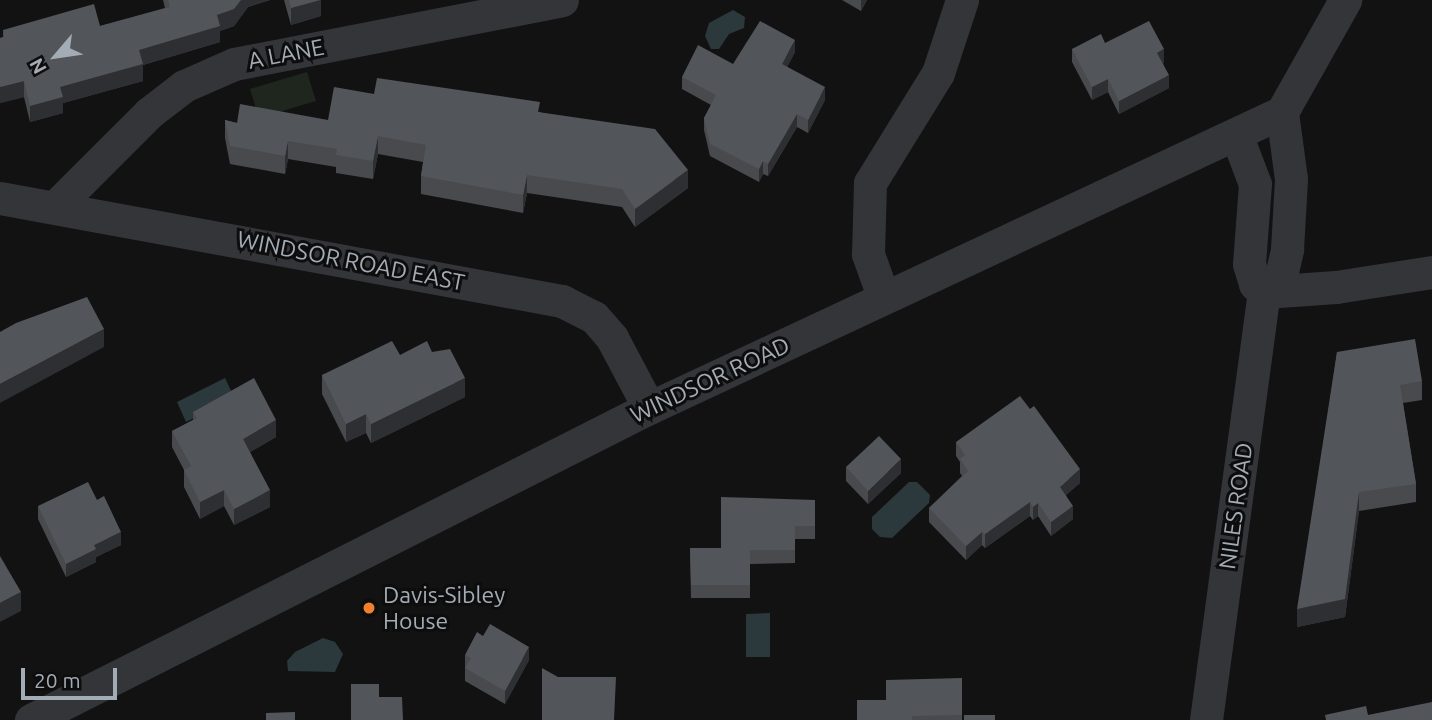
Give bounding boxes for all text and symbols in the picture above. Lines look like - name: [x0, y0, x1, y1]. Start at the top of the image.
- north arrow: [21, 21, 91, 91]
- street label: A LANE: [246, 33, 326, 75]
- text: N: [25, 55, 51, 78]
- street label: WINDSOR ROAD EAST: [235, 225, 467, 297]
- street label: WINDSOR ROAD: [626, 331, 794, 429]
- street label: NILES ROAD: [1213, 441, 1259, 571]
- place label: Davis-Sibley House: [383, 581, 505, 635]
- marker: Davis-Sibley House: [361, 600, 377, 616]
- scale bar: [24, 654, 121, 698]
- text: 20 m: [34, 668, 81, 692]

